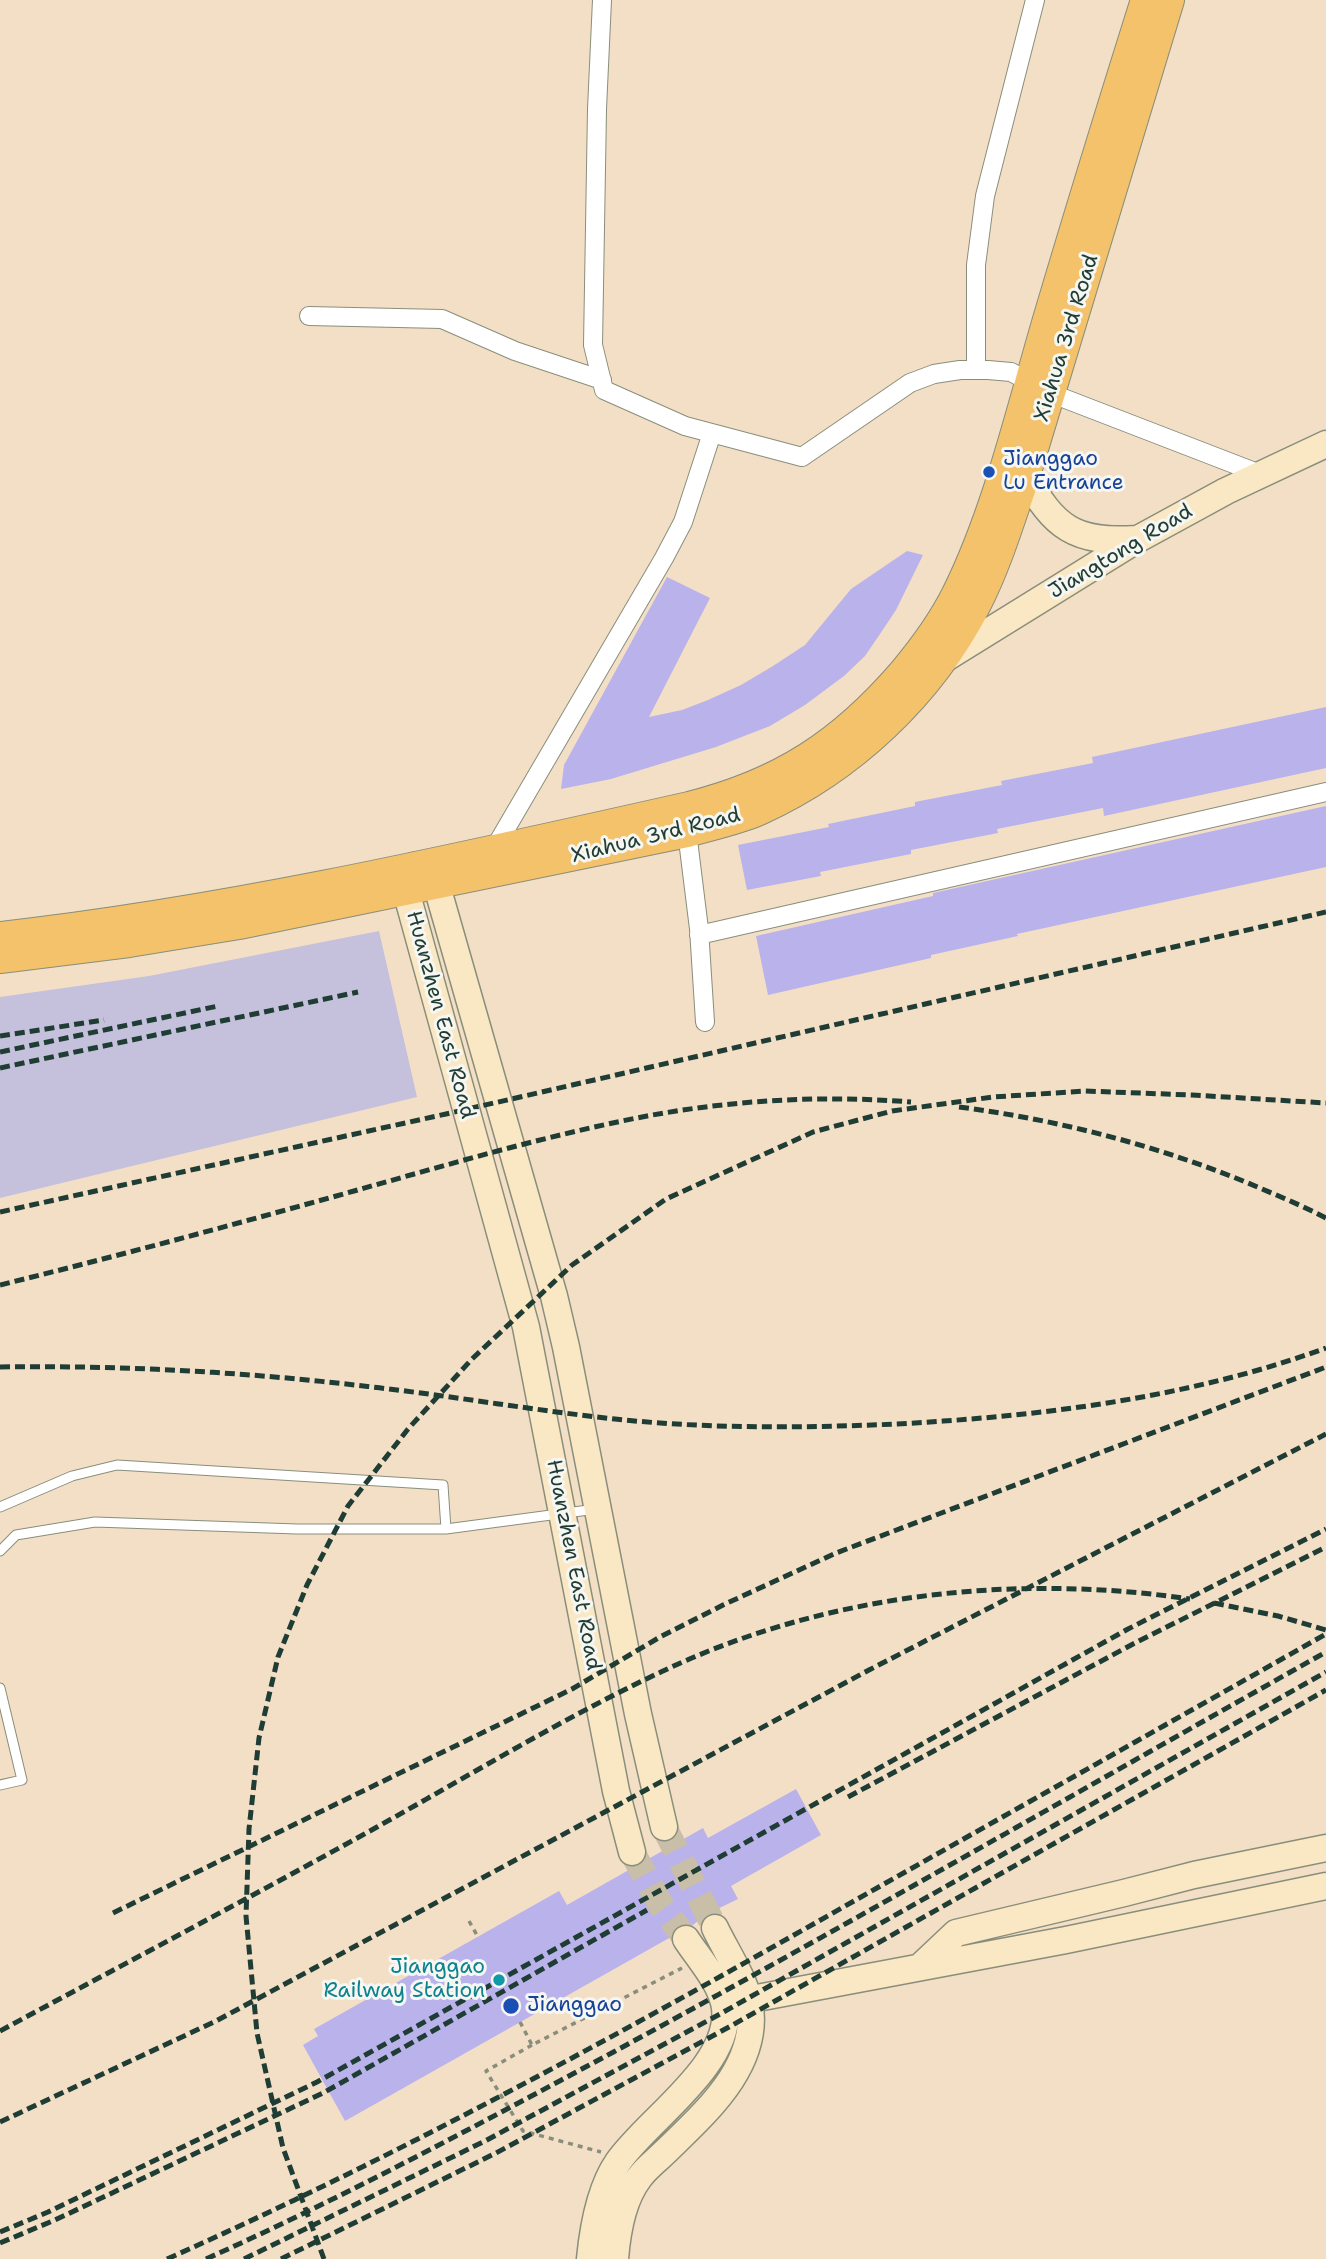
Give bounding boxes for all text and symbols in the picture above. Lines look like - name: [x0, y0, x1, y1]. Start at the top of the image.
- street label: Xiahua 3rd Road: [1030, 251, 1104, 425]
- place label: Jianggao Lu Entrance: [1003, 447, 1124, 497]
- marker: Jianggao Lu Entrance: [981, 464, 997, 480]
- street label: Jiangtong Road: [1045, 499, 1197, 605]
- street label: Xiahua 3rd Road: [569, 803, 743, 869]
- street label: Huanzhen East Road: [400, 908, 480, 1122]
- street label: Huanzhen East Road: [540, 1457, 606, 1673]
- place label: Jianggao Railway Station: [323, 1955, 485, 2005]
- marker: Jianggao Railway Station: [491, 1972, 507, 1988]
- place label: Jianggao: [527, 1993, 622, 2019]
- marker: Jianggao: [501, 1996, 521, 2016]

